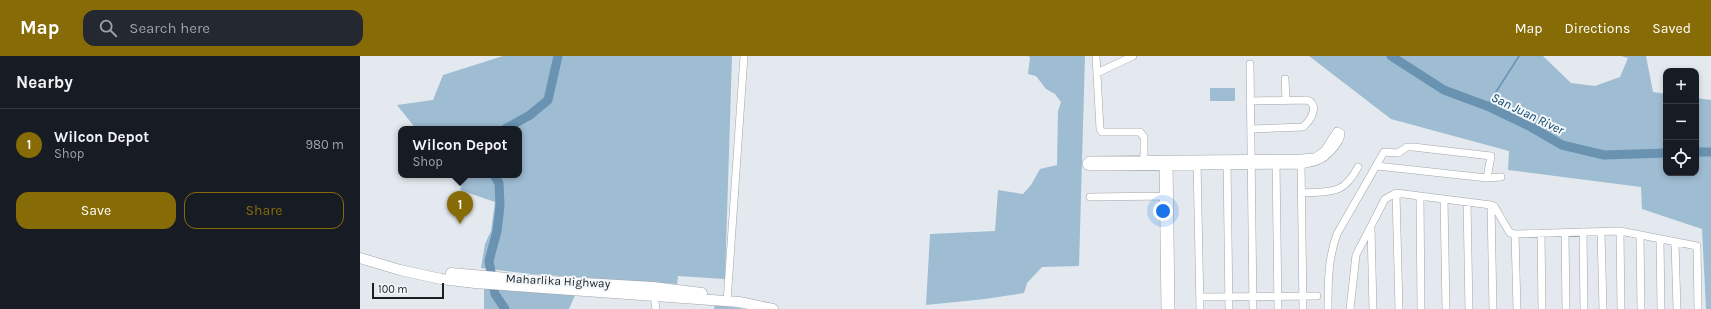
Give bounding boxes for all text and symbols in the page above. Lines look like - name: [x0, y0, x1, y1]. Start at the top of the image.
- search box: [83, 10, 363, 46]
- text: Map: [20, 17, 59, 39]
- icon: search: [97, 17, 119, 39]
- text: Search here: [129, 19, 210, 37]
- text: Map: [1515, 20, 1543, 37]
- text: Directions: [1565, 20, 1630, 37]
- text: Saved: [1652, 20, 1691, 37]
- map controls: [1663, 68, 1699, 176]
- button: +: [1663, 68, 1699, 104]
- text: Nearby: [16, 72, 73, 92]
- water label: San Juan River: [1489, 89, 1567, 138]
- button: −: [1663, 104, 1699, 140]
- popup: [398, 126, 522, 178]
- text: Wilcon Depot: [54, 128, 149, 146]
- text: Wilcon Depot: [412, 136, 508, 154]
- text: 1: [27, 137, 31, 152]
- text: 980 m: [306, 137, 344, 152]
- button: locate: [1663, 140, 1699, 176]
- text: Shop: [54, 146, 84, 161]
- text: Shop: [412, 154, 443, 169]
- pin: 1: [447, 191, 473, 224]
- button: Save: [16, 192, 176, 229]
- button: Share: [184, 192, 344, 229]
- your location: [1153, 201, 1173, 221]
- street label: Maharlika Highway: [505, 271, 611, 291]
- scale bar: [372, 281, 444, 300]
- text: 100 m: [378, 283, 408, 296]

